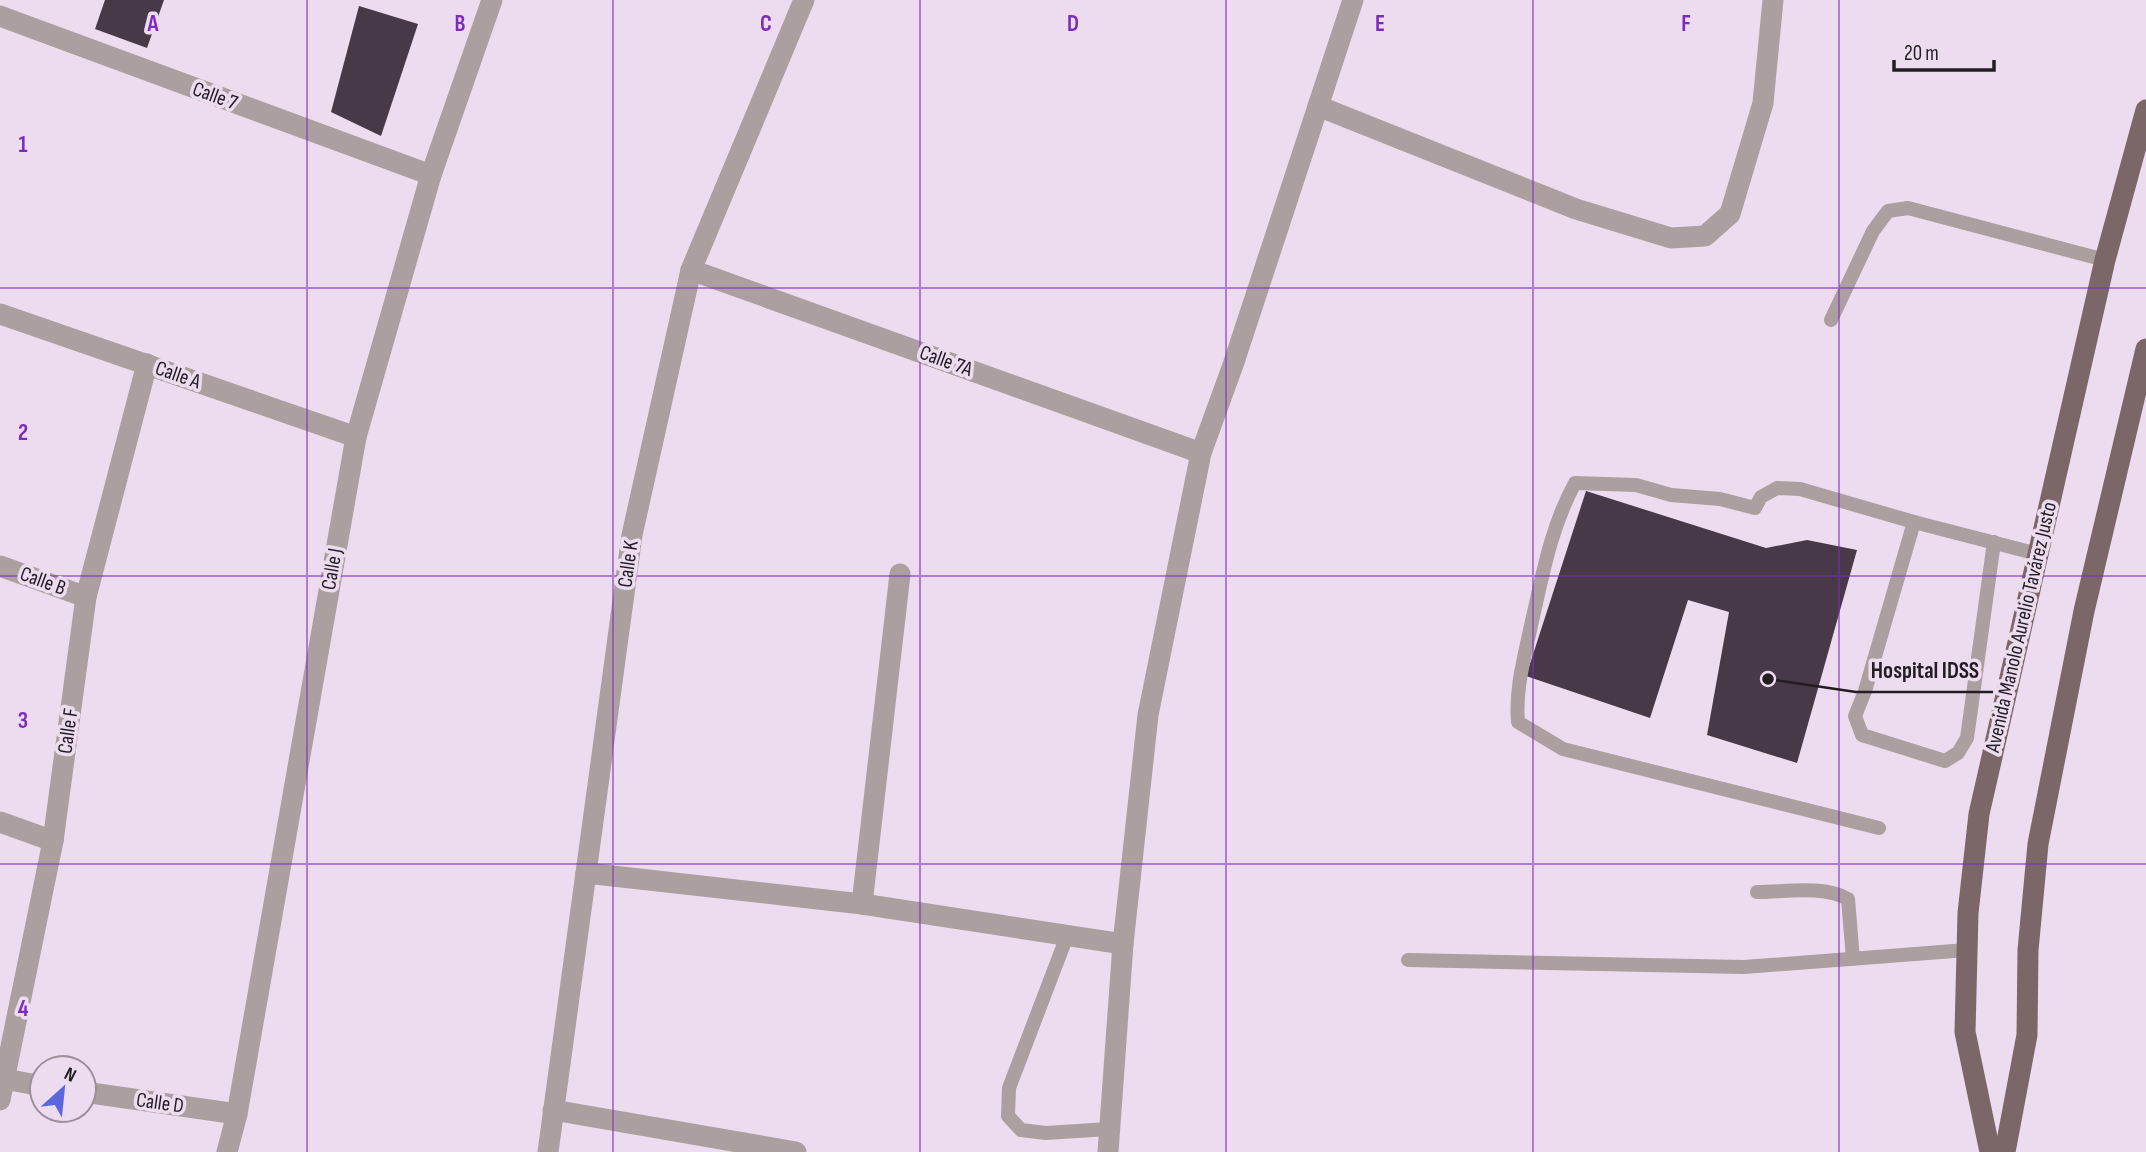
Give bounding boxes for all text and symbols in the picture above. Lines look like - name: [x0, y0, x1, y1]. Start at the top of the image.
- text: A: [147, 10, 160, 38]
- text: B: [455, 10, 466, 38]
- text: C: [760, 10, 772, 38]
- text: D: [1067, 10, 1079, 38]
- text: E: [1375, 10, 1385, 38]
- text: F: [1681, 10, 1691, 38]
- scale bar: [1894, 28, 1994, 72]
- text: 20 m: [1904, 41, 1939, 66]
- street label: Calle 7: [189, 76, 241, 116]
- text: 1: [18, 131, 28, 159]
- street label: Calle 7A: [916, 340, 977, 382]
- street label: Calle A: [152, 356, 205, 395]
- text: 2: [18, 419, 28, 447]
- street label: Avenida Manolo Aurelio Tavárez Justo: [1980, 499, 2062, 756]
- street label: Calle K: [612, 539, 644, 589]
- street label: Calle J: [316, 546, 348, 592]
- street label: Calle B: [17, 561, 69, 601]
- callout: Hospital IDSS: [1856, 648, 1993, 692]
- text: Hospital IDSS: [1871, 657, 1979, 685]
- text: 3: [18, 707, 28, 735]
- street label: Calle F: [52, 707, 84, 755]
- text: 4: [18, 995, 29, 1023]
- north arrow: [28, 1054, 98, 1124]
- text: N: [60, 1063, 80, 1088]
- street label: Calle D: [135, 1087, 185, 1119]

